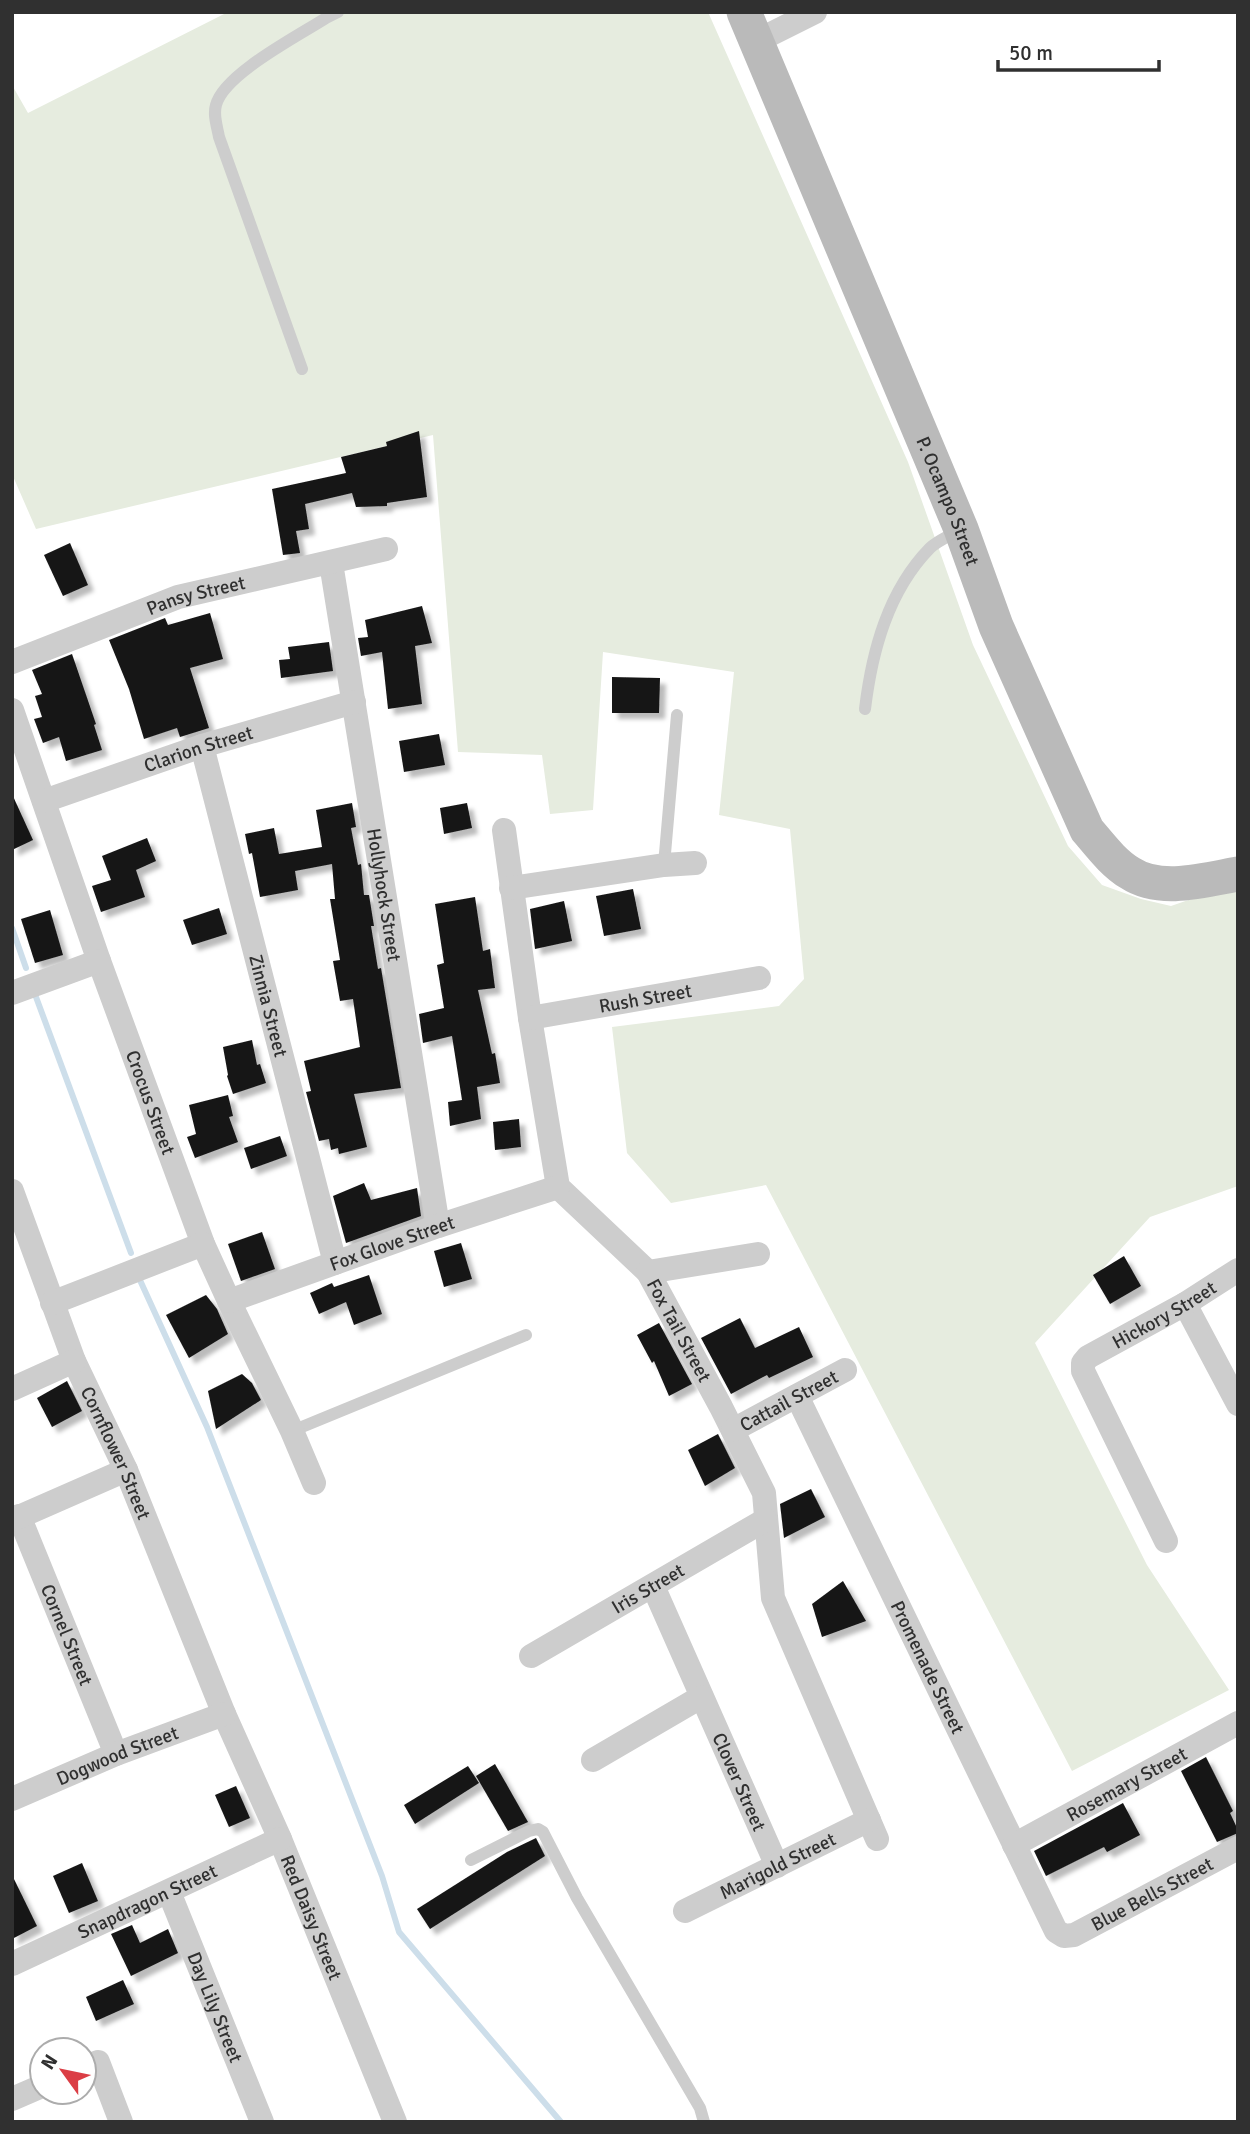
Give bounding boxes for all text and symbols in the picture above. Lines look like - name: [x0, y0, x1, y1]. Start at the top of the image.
- scale bar: [998, 28, 1159, 72]
- text: 50 m: [1009, 40, 1053, 66]
- street label: P. Ocampo Street: [911, 433, 984, 569]
- street label: Pansy Street: [143, 571, 248, 621]
- street label: Clarion Street: [141, 721, 256, 778]
- street label: Hollyhock Street: [361, 826, 406, 964]
- street label: Zinnia Street: [243, 952, 293, 1060]
- street label: Rush Street: [597, 979, 694, 1019]
- street label: Crocus Street: [120, 1047, 180, 1158]
- street label: Fox Glove Street: [327, 1210, 458, 1277]
- street label: Fox Tail Street: [641, 1275, 716, 1387]
- street label: Hickory Street: [1108, 1276, 1221, 1355]
- street label: Cattail Street: [736, 1365, 843, 1437]
- street label: Cornflower Street: [75, 1383, 156, 1523]
- street label: Iris Street: [608, 1558, 689, 1620]
- street label: Cornel Street: [35, 1581, 98, 1690]
- street label: Promenade Street: [885, 1597, 970, 1738]
- street label: Dogwood Street: [53, 1721, 182, 1791]
- street label: Clover Street: [706, 1729, 771, 1835]
- street label: Rosemary Street: [1062, 1742, 1192, 1827]
- street label: Marigold Street: [716, 1827, 840, 1905]
- street label: Red Daisy Street: [275, 1851, 347, 1984]
- street label: Blue Bells Street: [1087, 1852, 1218, 1937]
- street label: Snapdragon Street: [74, 1859, 221, 1945]
- street label: Day Lily Street: [181, 1948, 248, 2067]
- north arrow: [28, 2036, 98, 2106]
- text: N: [36, 2050, 63, 2074]

